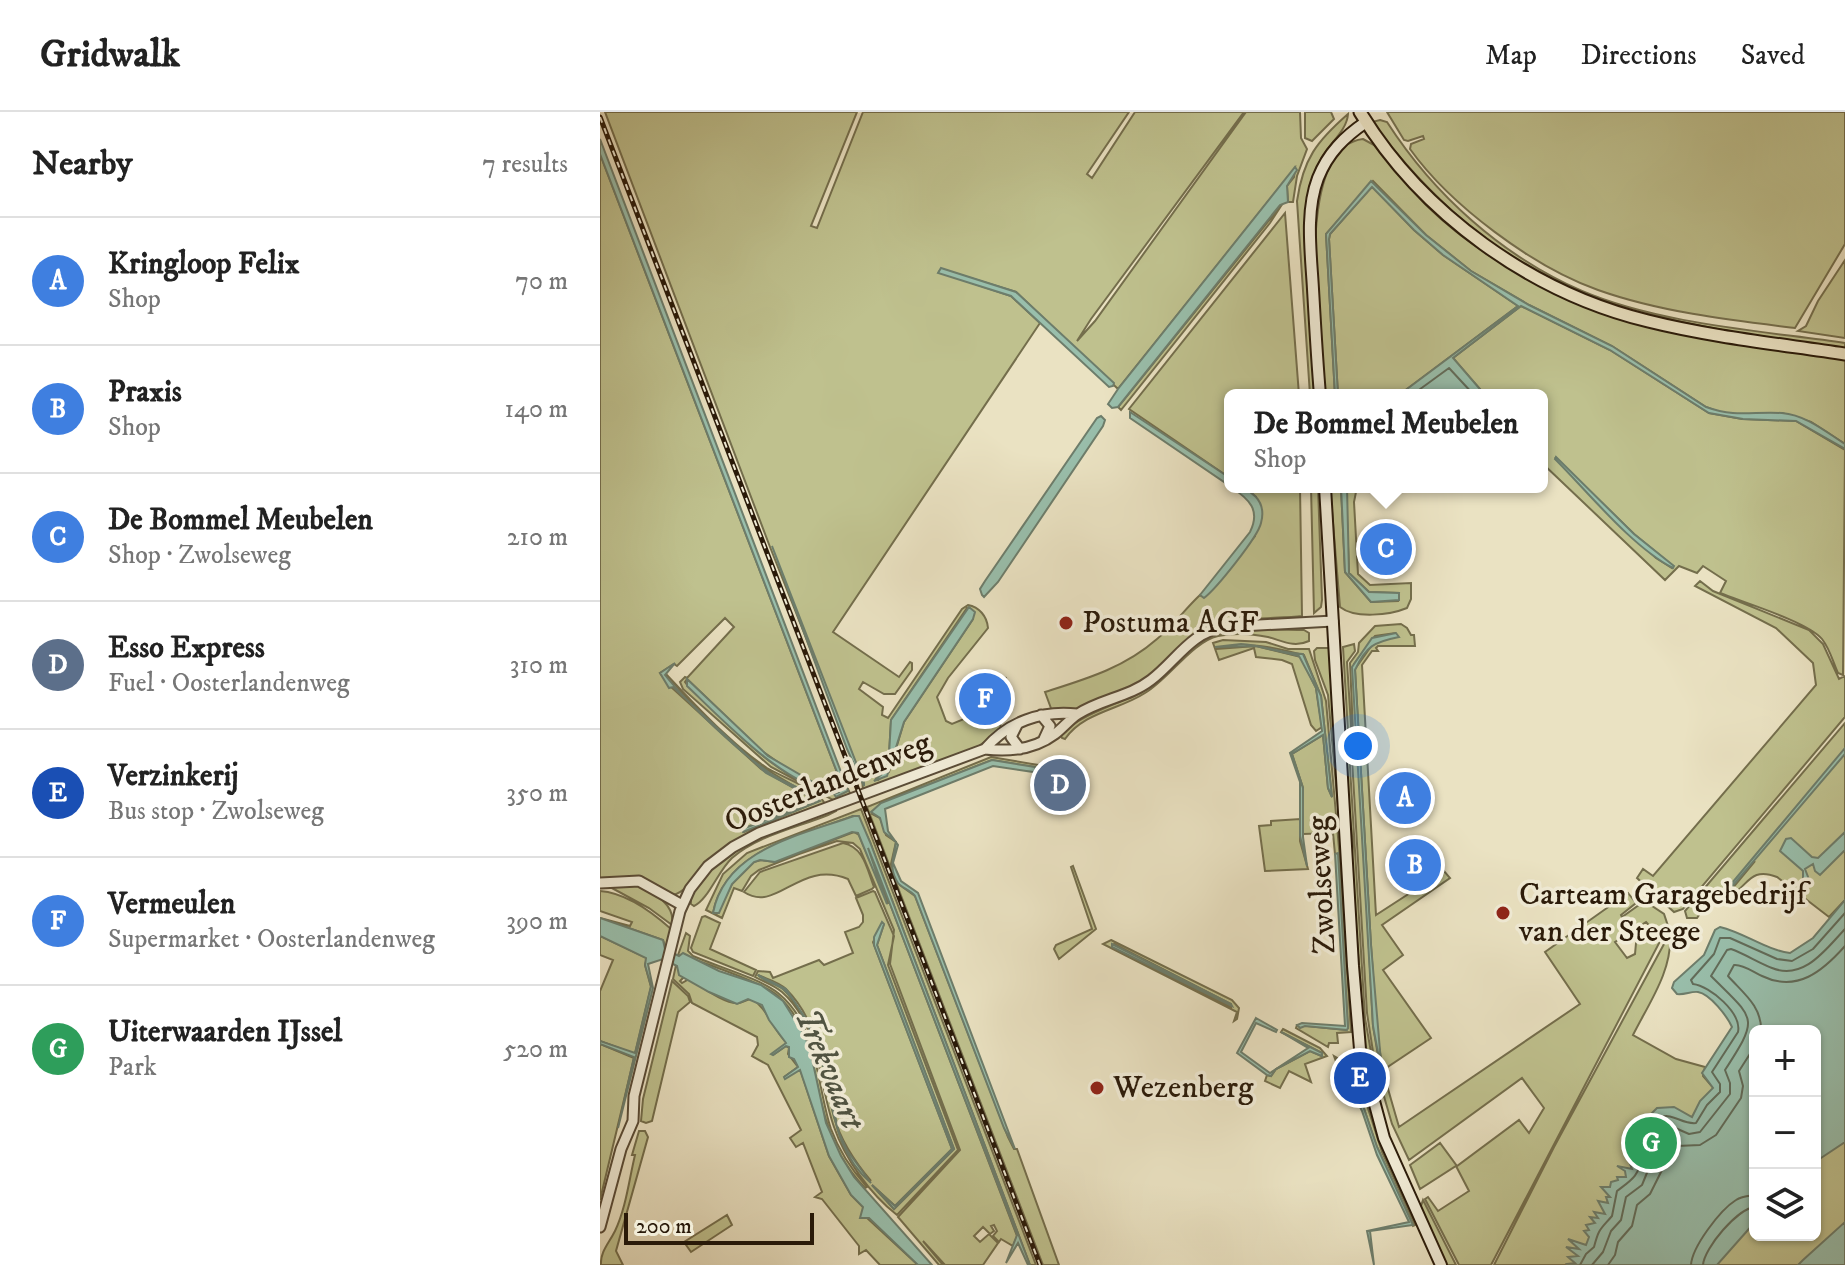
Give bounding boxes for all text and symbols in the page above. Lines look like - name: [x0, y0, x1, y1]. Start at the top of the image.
- text: Gridwalk: [40, 31, 180, 79]
- text: Map: [1485, 38, 1537, 73]
- text: Directions: [1581, 38, 1697, 73]
- text: Saved: [1741, 38, 1805, 73]
- text: Nearby: [32, 143, 133, 185]
- text: 7 results: [482, 148, 568, 181]
- text: Kringloop Felix: [108, 246, 299, 283]
- text: A: [50, 265, 66, 298]
- text: 70 m: [515, 265, 568, 298]
- text: Shop: [108, 283, 161, 316]
- text: Praxis: [108, 374, 182, 411]
- popup: [1224, 389, 1548, 493]
- text: B: [50, 393, 66, 426]
- text: 140 m: [504, 393, 568, 426]
- text: De Bommel Meubelen: [1253, 406, 1519, 443]
- text: Shop: [108, 411, 161, 444]
- text: Shop: [1253, 443, 1306, 476]
- text: De Bommel Meubelen: [108, 502, 373, 539]
- pin: C: [1360, 519, 1412, 579]
- text: C: [49, 521, 67, 554]
- text: 210 m: [507, 521, 568, 554]
- text: Shop · Zwolseweg: [108, 539, 291, 572]
- place label: Postuma AGF: [1082, 603, 1259, 643]
- marker: Postuma AGF: [1057, 614, 1075, 632]
- text: Esso Express: [108, 630, 265, 667]
- text: D: [48, 649, 68, 682]
- text: 310 m: [510, 649, 568, 682]
- text: Fuel · Oosterlandenweg: [108, 667, 350, 700]
- pin: F: [959, 669, 1011, 729]
- street label: Oosterlandenweg: [719, 723, 937, 843]
- your location: [1338, 726, 1378, 766]
- pin: D: [1034, 755, 1086, 815]
- text: Verzinkerij: [108, 758, 239, 795]
- pin: A: [1379, 768, 1431, 828]
- text: E: [49, 777, 67, 810]
- text: 350 m: [506, 777, 568, 810]
- text: Bus stop · Zwolseweg: [108, 795, 324, 828]
- street label: Zwolseweg: [1298, 814, 1346, 955]
- pin: B: [1389, 835, 1441, 895]
- place label: Carteam Garagebedrijf van der Steege: [1518, 875, 1811, 952]
- text: Vermeulen: [108, 886, 235, 923]
- marker: Carteam Garagebedrijf van der Steege: [1494, 904, 1512, 922]
- text: F: [50, 905, 66, 938]
- text: 390 m: [506, 905, 568, 938]
- text: Supermarket · Oosterlandenweg: [108, 923, 435, 956]
- water label: Trekvaart: [785, 1002, 874, 1138]
- text: Uiterwaarden IJssel: [108, 1014, 342, 1051]
- map controls: [1749, 1025, 1821, 1241]
- button: +: [1749, 1025, 1821, 1097]
- text: G: [49, 1033, 67, 1066]
- text: 520 m: [503, 1033, 568, 1066]
- pin: E: [1334, 1048, 1386, 1108]
- text: Park: [108, 1051, 157, 1084]
- place label: Wezenberg: [1112, 1068, 1254, 1108]
- marker: Wezenberg: [1088, 1079, 1106, 1097]
- button: −: [1749, 1097, 1821, 1169]
- pin: G: [1625, 1113, 1677, 1173]
- button: layers: [1749, 1169, 1821, 1241]
- scale bar: [624, 1209, 814, 1245]
- text: 200 m: [636, 1213, 692, 1240]

